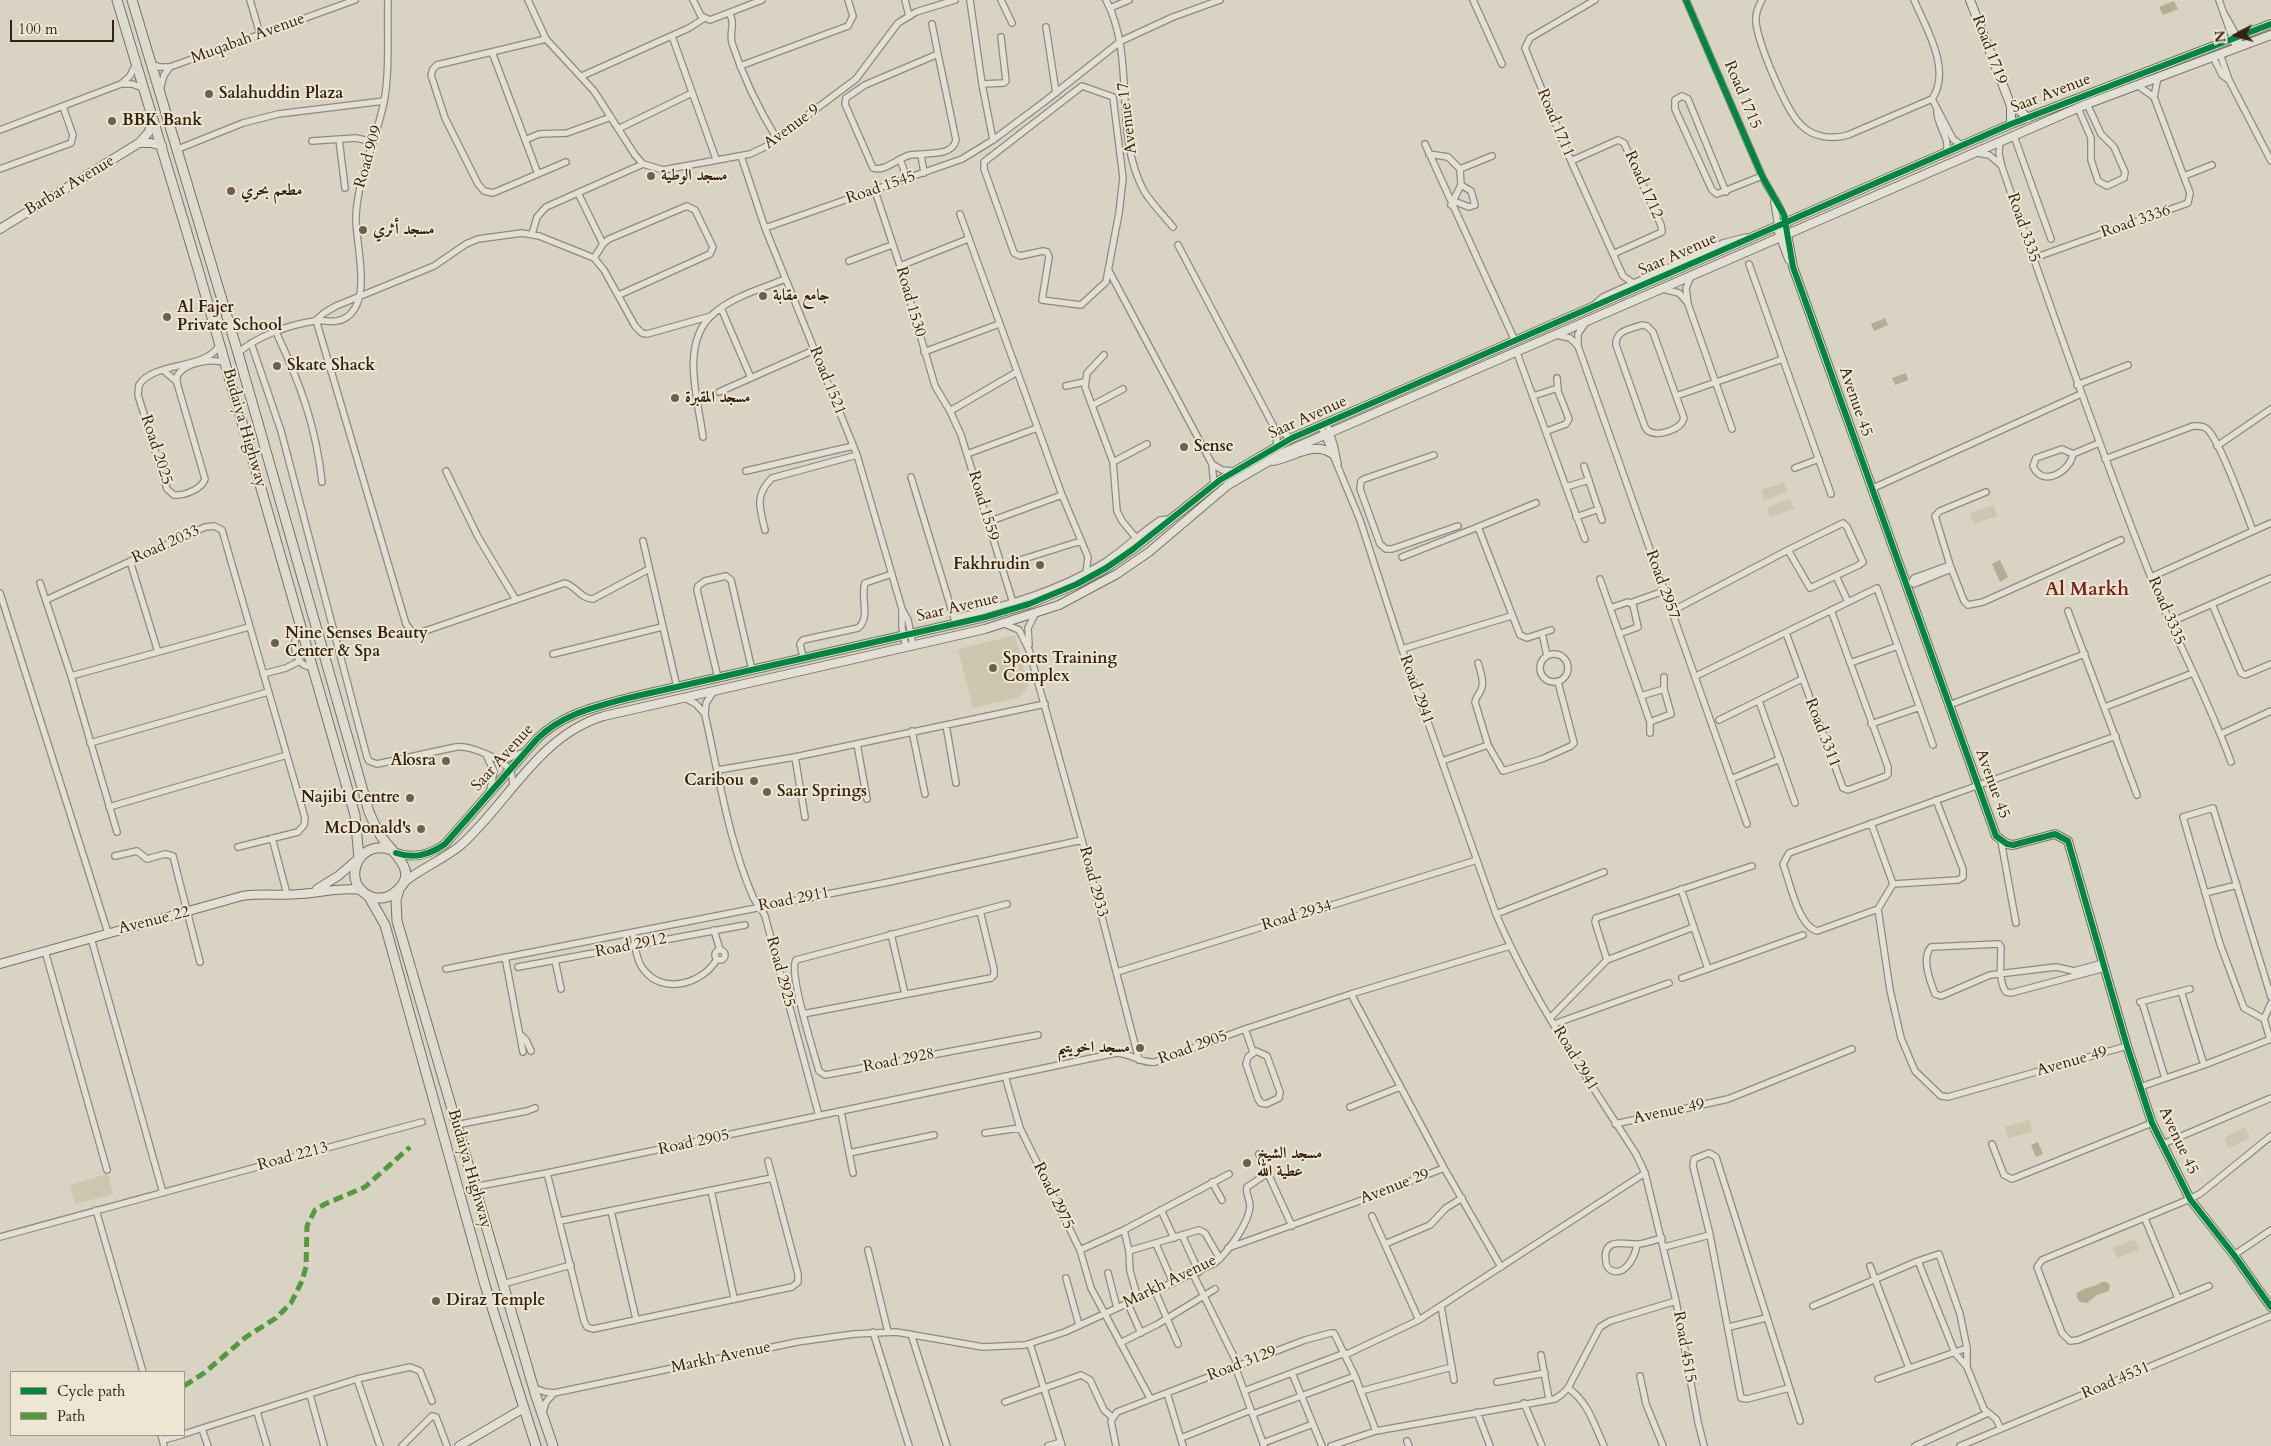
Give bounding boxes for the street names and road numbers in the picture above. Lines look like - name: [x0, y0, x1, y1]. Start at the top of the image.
- street label: Muqabah Avenue: [188, 9, 308, 69]
- street label: Road 1719: [1967, 13, 2011, 87]
- street label: Road 1715: [1719, 58, 1765, 132]
- street label: Saar Avenue: [2008, 70, 2094, 118]
- street label: Avenue 17: [1114, 81, 1142, 155]
- street label: Road 1711: [1532, 86, 1578, 160]
- street label: Avenue 9: [760, 100, 824, 154]
- street label: Road 909: [351, 124, 387, 190]
- street label: Road 1712: [1620, 148, 1666, 222]
- street label: Barbar Avenue: [22, 152, 118, 220]
- street label: Road 1545: [844, 167, 918, 209]
- street label: Road 3335: [2002, 191, 2044, 265]
- street label: Road 3336: [2099, 201, 2173, 243]
- street label: Saar Avenue: [1636, 229, 1720, 281]
- street label: Road 1530: [891, 265, 929, 339]
- street label: Road 1521: [805, 344, 849, 418]
- street label: Avenue 45: [1834, 365, 1876, 439]
- street label: Budaiya Highway: [218, 366, 270, 490]
- street label: Saar Avenue: [1266, 392, 1350, 444]
- street label: Road 2025: [136, 413, 176, 487]
- street label: Road 1559: [963, 469, 1003, 543]
- street label: Road 2033: [129, 522, 203, 568]
- street label: Road 2957: [1641, 548, 1683, 622]
- street label: Road 3335: [2143, 574, 2189, 648]
- street label: Saar Avenue: [915, 589, 1001, 627]
- street label: Road 2941: [1395, 653, 1437, 727]
- street label: Road 3311: [1800, 696, 1844, 770]
- street label: Saar Avenue: [468, 720, 538, 796]
- street label: Avenue 45: [1971, 747, 2013, 821]
- street label: Road 2933: [1074, 845, 1112, 919]
- street label: Road 2911: [757, 884, 831, 916]
- street label: Road 2934: [1260, 896, 1334, 936]
- street label: Avenue 22: [116, 903, 192, 939]
- street label: Road 2912: [594, 930, 668, 962]
- street label: Road 2925: [761, 935, 799, 1009]
- street label: Road 2941: [1548, 1023, 1602, 1095]
- street label: Road 2905: [1156, 1027, 1230, 1069]
- street label: Avenue 49: [2034, 1043, 2110, 1081]
- street label: Road 2928: [862, 1045, 936, 1077]
- street label: Avenue 49: [1632, 1095, 1706, 1129]
- street label: Avenue 45: [2154, 1104, 2202, 1178]
- street label: Budaiya Highway: [443, 1107, 495, 1231]
- street label: Road 2905: [657, 1126, 731, 1160]
- street label: Road 2213: [256, 1138, 330, 1176]
- street label: Road 2975: [1029, 1159, 1077, 1233]
- street label: Avenue 29: [1358, 1165, 1432, 1209]
- street label: Markh Avenue: [1120, 1251, 1220, 1313]
- street label: Road 4515: [1668, 1310, 1700, 1384]
- street label: Markh Avenue: [669, 1338, 773, 1378]
- street label: Road 3129: [1205, 1342, 1279, 1386]
- street label: Road 4531: [2079, 1358, 2153, 1404]

